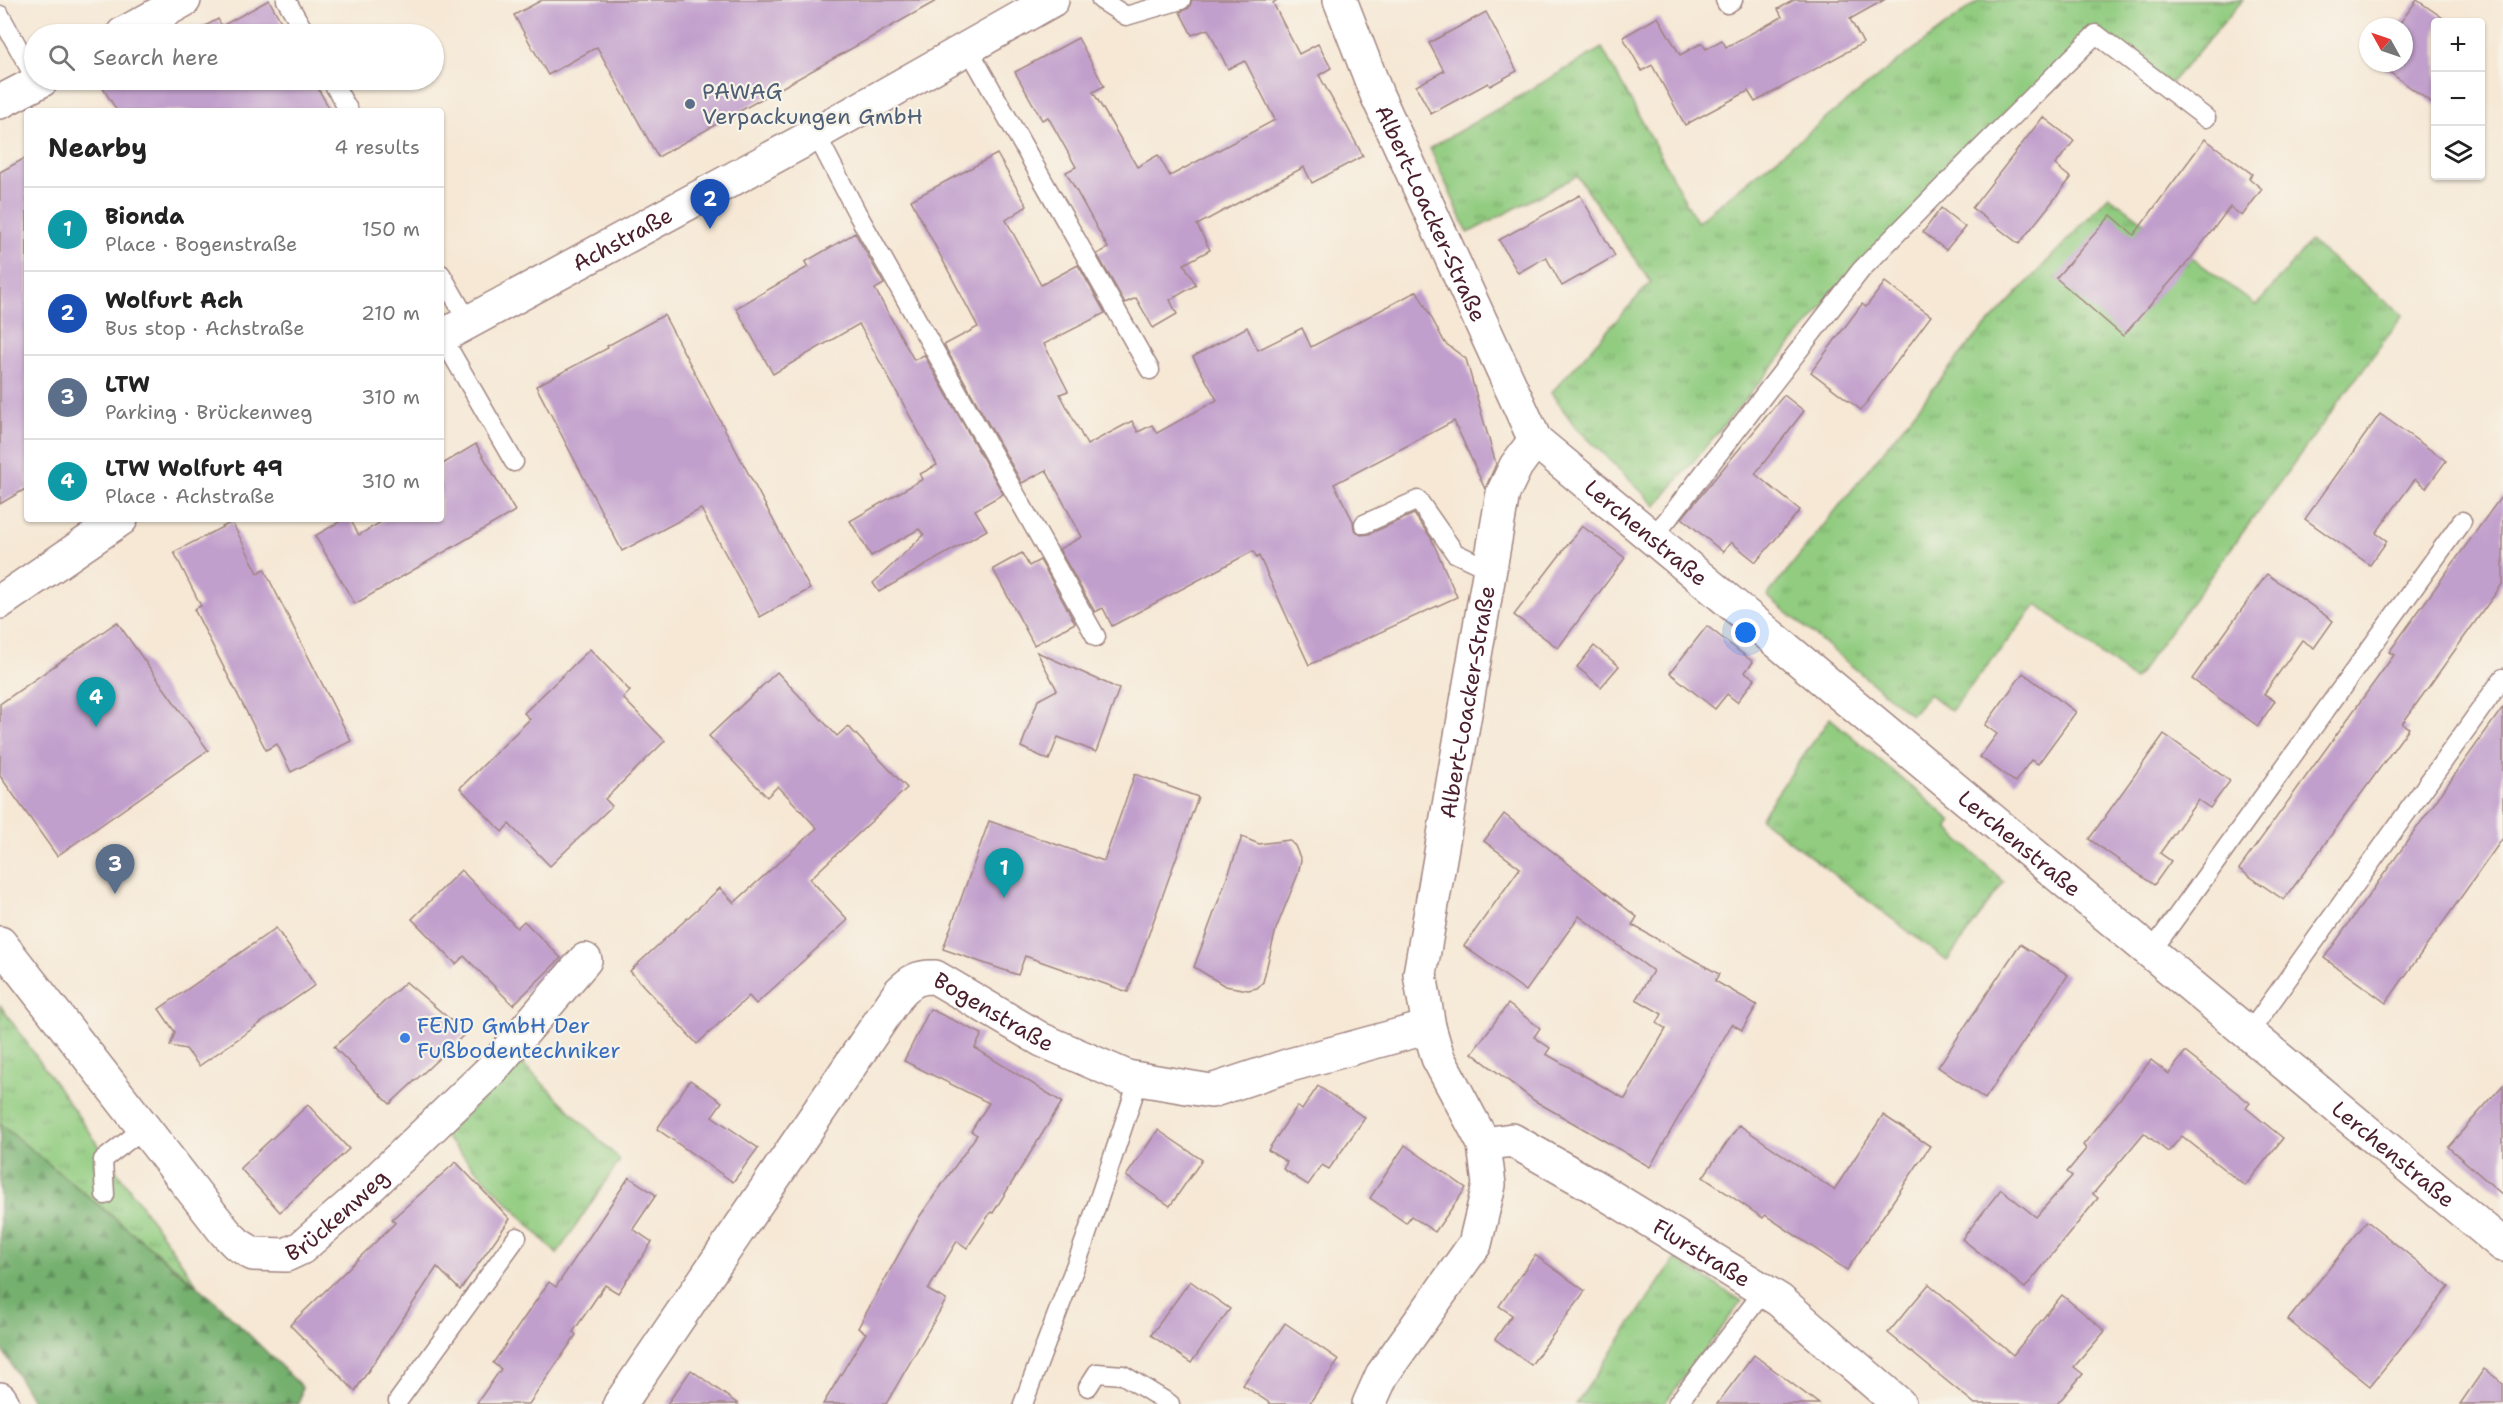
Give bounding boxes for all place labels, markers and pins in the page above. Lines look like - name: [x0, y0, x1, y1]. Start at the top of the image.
- place label: PAWAG Verpackungen GmbH: [702, 77, 923, 131]
- marker: PAWAG Verpackungen GmbH: [683, 97, 697, 111]
- pin: 2: [690, 180, 730, 229]
- pin: 4: [76, 678, 116, 727]
- pin: 3: [96, 844, 134, 894]
- pin: 1: [984, 848, 1024, 898]
- place label: FEND GmbH Der Fußbodentechniker: [417, 1011, 621, 1065]
- marker: FEND GmbH Der Fußbodentechniker: [398, 1031, 412, 1045]

